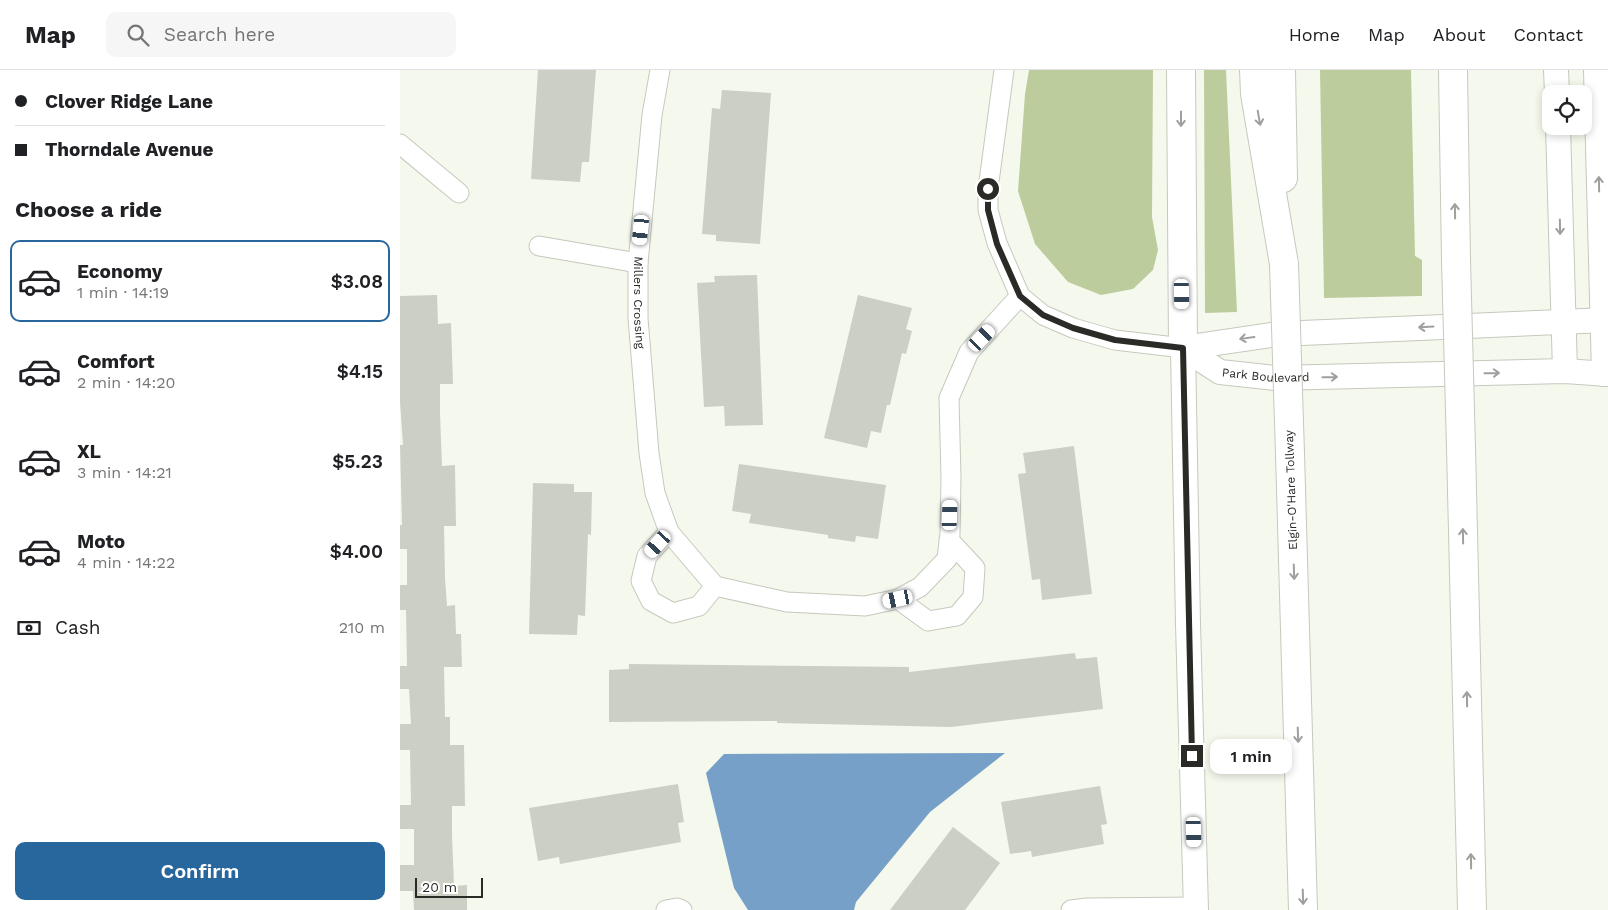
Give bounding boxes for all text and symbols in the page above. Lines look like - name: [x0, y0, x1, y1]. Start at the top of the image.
- search box: [106, 12, 456, 57]
- text: Map: [25, 21, 76, 49]
- icon: search: [124, 21, 152, 49]
- text: Search here: [164, 23, 275, 46]
- text: Home: [1289, 24, 1340, 45]
- text: Map: [1368, 24, 1405, 45]
- text: About: [1433, 24, 1485, 45]
- text: Contact: [1513, 24, 1583, 45]
- map controls: [1542, 85, 1592, 135]
- button: locate: [1542, 85, 1592, 135]
- text: Clover Ridge Lane: [45, 90, 213, 113]
- one-way arrow: [1176, 110, 1186, 126]
- one-way arrow: [1254, 110, 1264, 126]
- text: Thorndale Avenue: [45, 138, 213, 161]
- one-way arrow: [1594, 176, 1604, 192]
- route start: [977, 178, 999, 200]
- text: Choose a ride: [15, 197, 162, 222]
- one-way arrow: [1451, 204, 1460, 220]
- car: [631, 214, 650, 246]
- one-way arrow: [1555, 219, 1565, 235]
- street label: Millers Crossing: [631, 256, 648, 350]
- icon: car: [17, 259, 62, 304]
- text: Economy: [77, 260, 162, 283]
- text: $3.08: [331, 270, 383, 293]
- car: [1174, 279, 1189, 309]
- text: 1 min · 14:19: [77, 283, 169, 302]
- car: [966, 322, 997, 354]
- one-way arrow: [1419, 323, 1435, 332]
- one-way arrow: [1239, 333, 1255, 343]
- icon: car: [17, 349, 62, 394]
- text: Comfort: [77, 350, 155, 373]
- text: $4.15: [337, 360, 383, 383]
- street label: Park Boulevard: [1221, 365, 1310, 385]
- one-way arrow: [1484, 368, 1500, 378]
- one-way arrow: [1321, 372, 1337, 381]
- text: 2 min · 14:20: [77, 373, 175, 392]
- street label: Elgin-O'Hare Tollway: [1282, 429, 1300, 550]
- icon: car: [17, 439, 62, 484]
- text: XL: [77, 440, 101, 463]
- text: $5.23: [332, 450, 383, 473]
- text: 3 min · 14:21: [77, 463, 172, 482]
- car: [941, 500, 958, 530]
- car: [642, 528, 673, 560]
- icon: car: [17, 529, 62, 574]
- one-way arrow: [1459, 529, 1468, 545]
- text: Moto: [77, 530, 125, 553]
- text: $4.00: [330, 540, 383, 563]
- text: 4 min · 14:22: [77, 553, 175, 572]
- one-way arrow: [1289, 564, 1299, 580]
- car: [881, 589, 914, 609]
- icon: cash: [15, 614, 43, 642]
- text: Cash: [55, 616, 101, 639]
- text: 210 m: [339, 618, 385, 637]
- one-way arrow: [1462, 691, 1472, 708]
- one-way arrow: [1294, 727, 1303, 743]
- callout: 1 min: [1210, 738, 1292, 774]
- route end: [1181, 745, 1203, 767]
- text: 1 min: [1230, 747, 1272, 766]
- car: [1185, 817, 1202, 847]
- button: Confirm: [15, 842, 385, 900]
- one-way arrow: [1466, 854, 1475, 870]
- scale bar: [415, 875, 482, 898]
- text: 20 m: [422, 879, 457, 895]
- one-way arrow: [1298, 889, 1308, 905]

